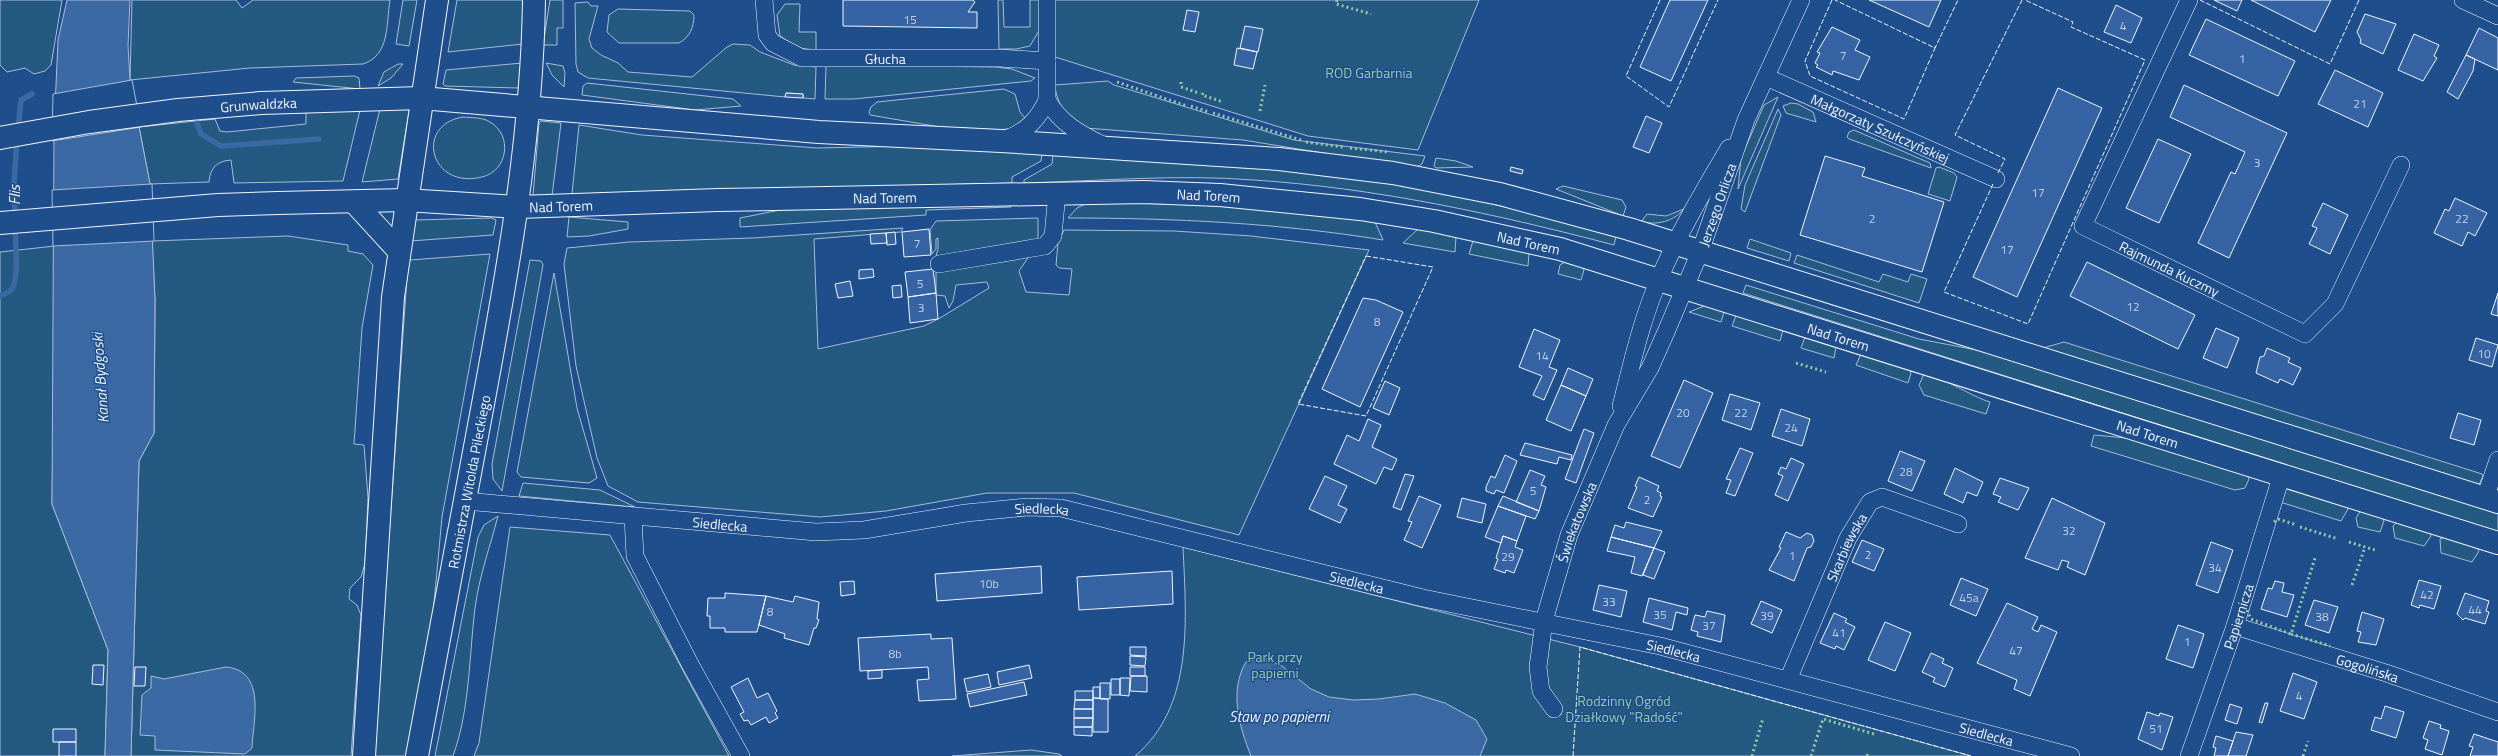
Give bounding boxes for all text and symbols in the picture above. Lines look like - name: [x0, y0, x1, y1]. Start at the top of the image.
- house number: 15: [903, 10, 917, 29]
- house number: 4: [2120, 16, 2127, 35]
- house number: 7: [1840, 46, 1846, 65]
- street label: Głucha: [865, 48, 906, 69]
- house number: 1: [2239, 49, 2245, 68]
- park label: ROD Garbarnia: [1325, 62, 1413, 83]
- street label: Małgorzaty Szułczyńskiej: [1808, 88, 1953, 168]
- street label: Grunwaldzka: [219, 91, 297, 117]
- house number: 21: [2353, 94, 2367, 113]
- house number: 3: [2254, 153, 2260, 172]
- street label: Jerzego Orlicza: [1692, 160, 1741, 249]
- water label: Flis: [3, 183, 26, 205]
- street label: Nad Torem: [1176, 183, 1242, 208]
- house number: 17: [2031, 183, 2045, 202]
- street label: Nad Torem: [853, 186, 917, 208]
- street label: Nad Torem: [529, 194, 593, 217]
- house number: 2: [1869, 209, 1875, 228]
- house number: 22: [2455, 209, 2469, 228]
- street label: Nad Torem: [1495, 225, 1562, 259]
- house number: 7: [914, 234, 920, 253]
- street label: Rajmunda Kuczmy: [2116, 235, 2223, 302]
- house number: 17: [2000, 240, 2014, 259]
- house number: 5: [917, 274, 924, 293]
- house number: 12: [2126, 297, 2140, 316]
- house number: 3: [918, 298, 924, 317]
- house number: 8: [1374, 312, 1381, 331]
- street label: Nad Torem: [1805, 317, 1872, 356]
- water label: Kanał Bydgoski: [85, 330, 115, 424]
- house number: 10: [2477, 344, 2491, 363]
- house number: 14: [1535, 346, 1549, 365]
- street label: Rotmistrza Witolda Pileckiego: [442, 393, 495, 570]
- house number: 20: [1676, 403, 1690, 422]
- house number: 22: [1734, 403, 1748, 422]
- street label: Nad Torem: [2114, 414, 2181, 453]
- house number: 24: [1784, 418, 1798, 437]
- house number: 28: [1899, 462, 1913, 481]
- street label: Świekatowska: [1551, 478, 1601, 565]
- house number: 5: [1530, 481, 1537, 500]
- house number: 2: [1644, 490, 1650, 509]
- street label: Siedlecka: [1013, 496, 1072, 520]
- street label: Skarbiewska: [1820, 509, 1872, 585]
- street label: Siedlecka: [692, 511, 748, 536]
- house number: 32: [2062, 521, 2076, 540]
- house number: 2: [1865, 545, 1871, 564]
- house number: 1: [1789, 546, 1795, 565]
- house number: 29: [1501, 547, 1515, 566]
- house number: 34: [2208, 558, 2222, 577]
- street label: Siedlecka: [1328, 565, 1386, 598]
- house number: 10b: [979, 574, 999, 593]
- street label: Papiernicza: [2217, 581, 2258, 652]
- house number: 42: [2420, 585, 2434, 604]
- house number: 45a: [1959, 588, 1979, 607]
- house number: 33: [1602, 592, 1616, 611]
- house number: 44: [2468, 600, 2482, 619]
- house number: 8: [767, 602, 774, 621]
- house number: 35: [1653, 605, 1667, 624]
- house number: 39: [1760, 606, 1774, 625]
- house number: 38: [2315, 607, 2329, 626]
- house number: 37: [1702, 616, 1716, 635]
- house number: 41: [1832, 623, 1846, 642]
- house number: 1: [2184, 632, 2190, 651]
- street label: Siedlecka: [1645, 633, 1703, 667]
- house number: 47: [2009, 641, 2023, 660]
- house number: 8b: [888, 644, 902, 663]
- park label: Park przy papierni: [1247, 646, 1303, 683]
- street label: Gogolińska: [2334, 648, 2402, 687]
- house number: 4: [2296, 686, 2303, 705]
- park label: Rodzinny Ogród Działkowy "Radość": [1565, 690, 1683, 727]
- water label: Staw po papierni: [1229, 705, 1331, 728]
- street label: Siedlecka: [1957, 716, 2016, 751]
- house number: 51: [2149, 719, 2163, 738]

